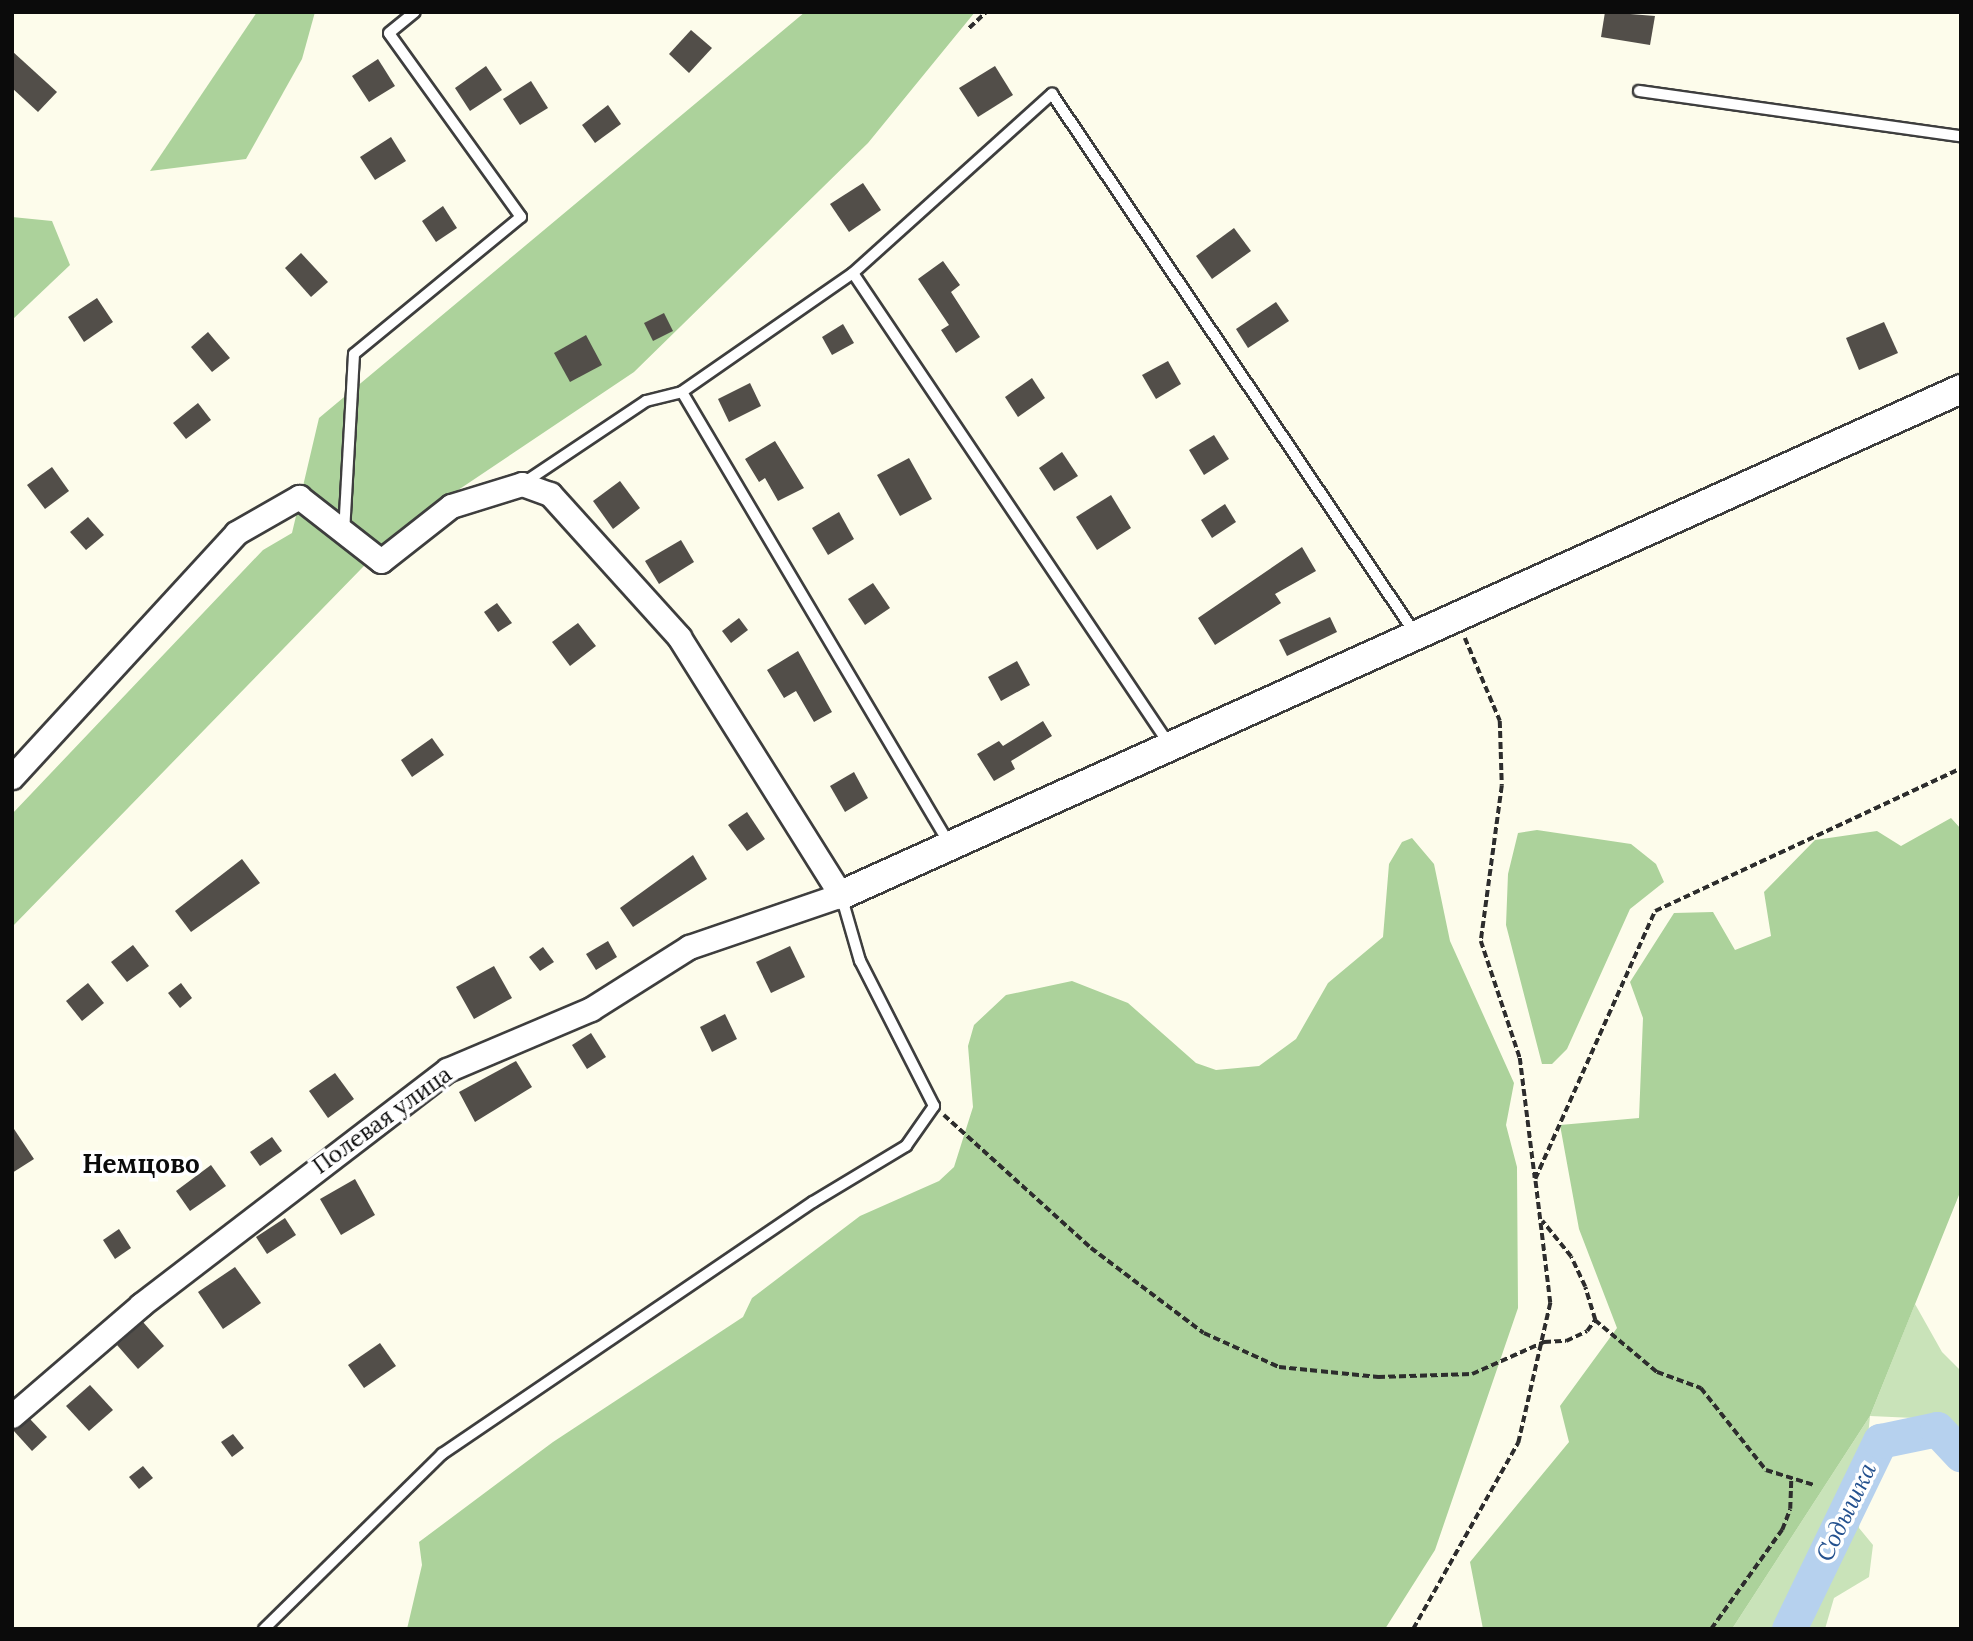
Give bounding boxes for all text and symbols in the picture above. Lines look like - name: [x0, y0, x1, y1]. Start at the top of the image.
- street label: Полевая улица: [307, 1060, 457, 1180]
- district label: Немцово: [82, 1148, 200, 1180]
- water label: Содышка: [1810, 1458, 1882, 1566]

